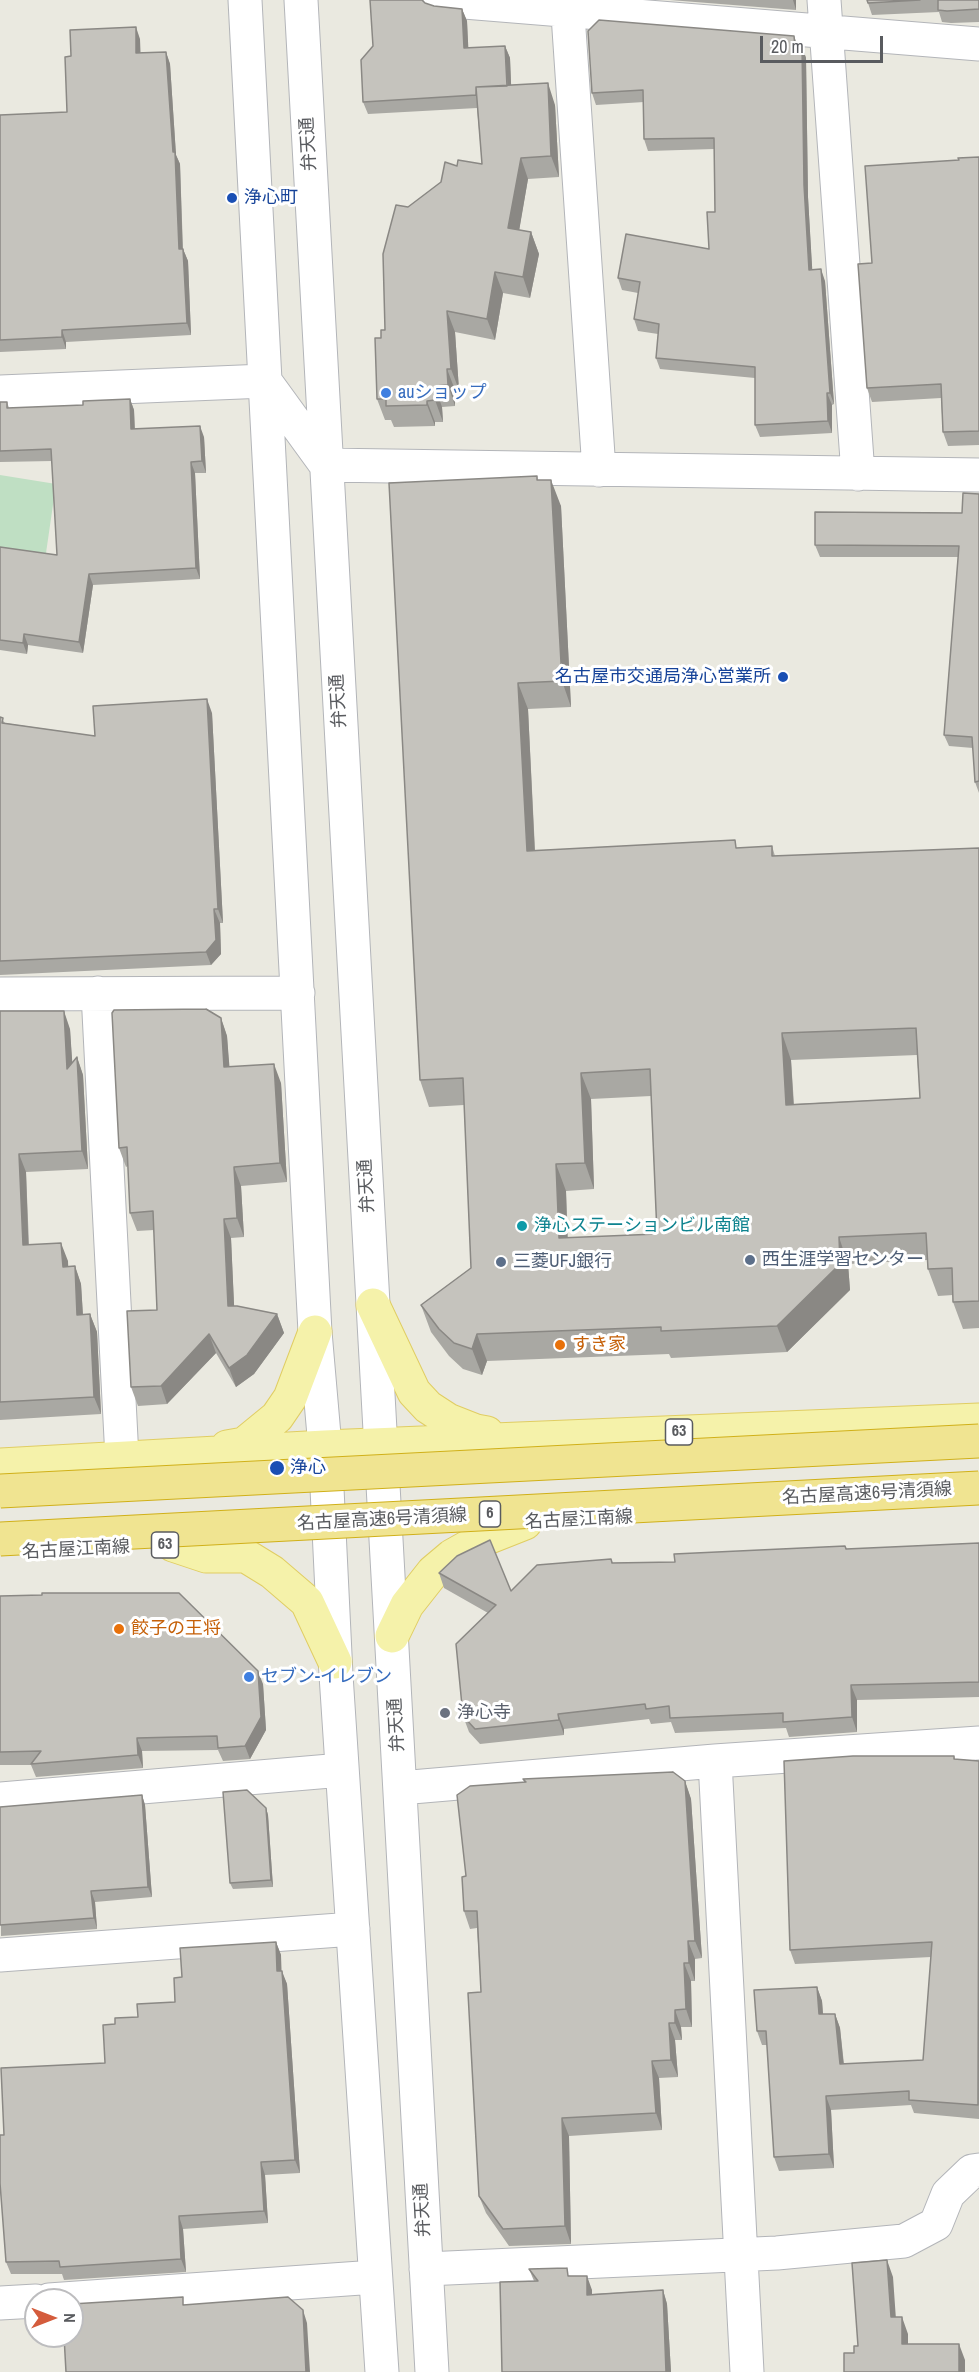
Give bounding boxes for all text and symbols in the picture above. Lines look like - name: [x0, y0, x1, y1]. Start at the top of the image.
- scale bar: [763, 24, 886, 62]
- text: 20 m: [771, 34, 804, 59]
- street label: 弁天通: [297, 116, 321, 172]
- place label: 浄心町: [244, 187, 298, 209]
- marker: 浄心町: [225, 191, 239, 205]
- place label: auショップ: [398, 382, 486, 404]
- marker: auショップ: [379, 386, 393, 400]
- place label: 名古屋市交通局浄心営業所: [555, 666, 771, 688]
- marker: 名古屋市交通局浄心営業所: [776, 670, 790, 684]
- street label: 弁天通: [327, 673, 351, 729]
- street label: 弁天通: [355, 1158, 379, 1214]
- place label: 浄心ステーションビル南館: [534, 1215, 750, 1237]
- marker: 浄心ステーションビル南館: [515, 1219, 529, 1233]
- place label: 西生涯学習センター: [762, 1249, 924, 1271]
- place label: 三菱UFJ銀行: [513, 1251, 612, 1273]
- marker: 西生涯学習センター: [743, 1253, 757, 1267]
- marker: 三菱UFJ銀行: [494, 1255, 508, 1269]
- place label: すき家: [572, 1334, 626, 1356]
- marker: すき家: [553, 1338, 567, 1352]
- road number: 63: [666, 1419, 692, 1445]
- place label: 浄心: [290, 1457, 326, 1479]
- marker: 浄心: [268, 1459, 286, 1477]
- street label: 名古屋高速6号清須線: [781, 1479, 953, 1509]
- road number: 6: [480, 1501, 500, 1527]
- street label: 名古屋高速6号清須線: [296, 1505, 468, 1535]
- street label: 名古屋江南線: [525, 1506, 633, 1534]
- road number: 63: [152, 1532, 178, 1558]
- street label: 名古屋江南線: [22, 1536, 130, 1564]
- place label: 餃子の王将: [131, 1618, 221, 1640]
- marker: 餃子の王将: [112, 1622, 126, 1636]
- place label: セブン-イレブン: [261, 1666, 392, 1688]
- marker: セブン-イレブン: [242, 1670, 256, 1684]
- street label: 弁天通: [385, 1697, 409, 1753]
- place label: 浄心寺: [457, 1702, 511, 1724]
- marker: 浄心寺: [438, 1706, 452, 1720]
- street label: 弁天通: [411, 2182, 435, 2238]
- north arrow: [24, 2288, 84, 2348]
- text: N: [59, 2313, 81, 2323]

